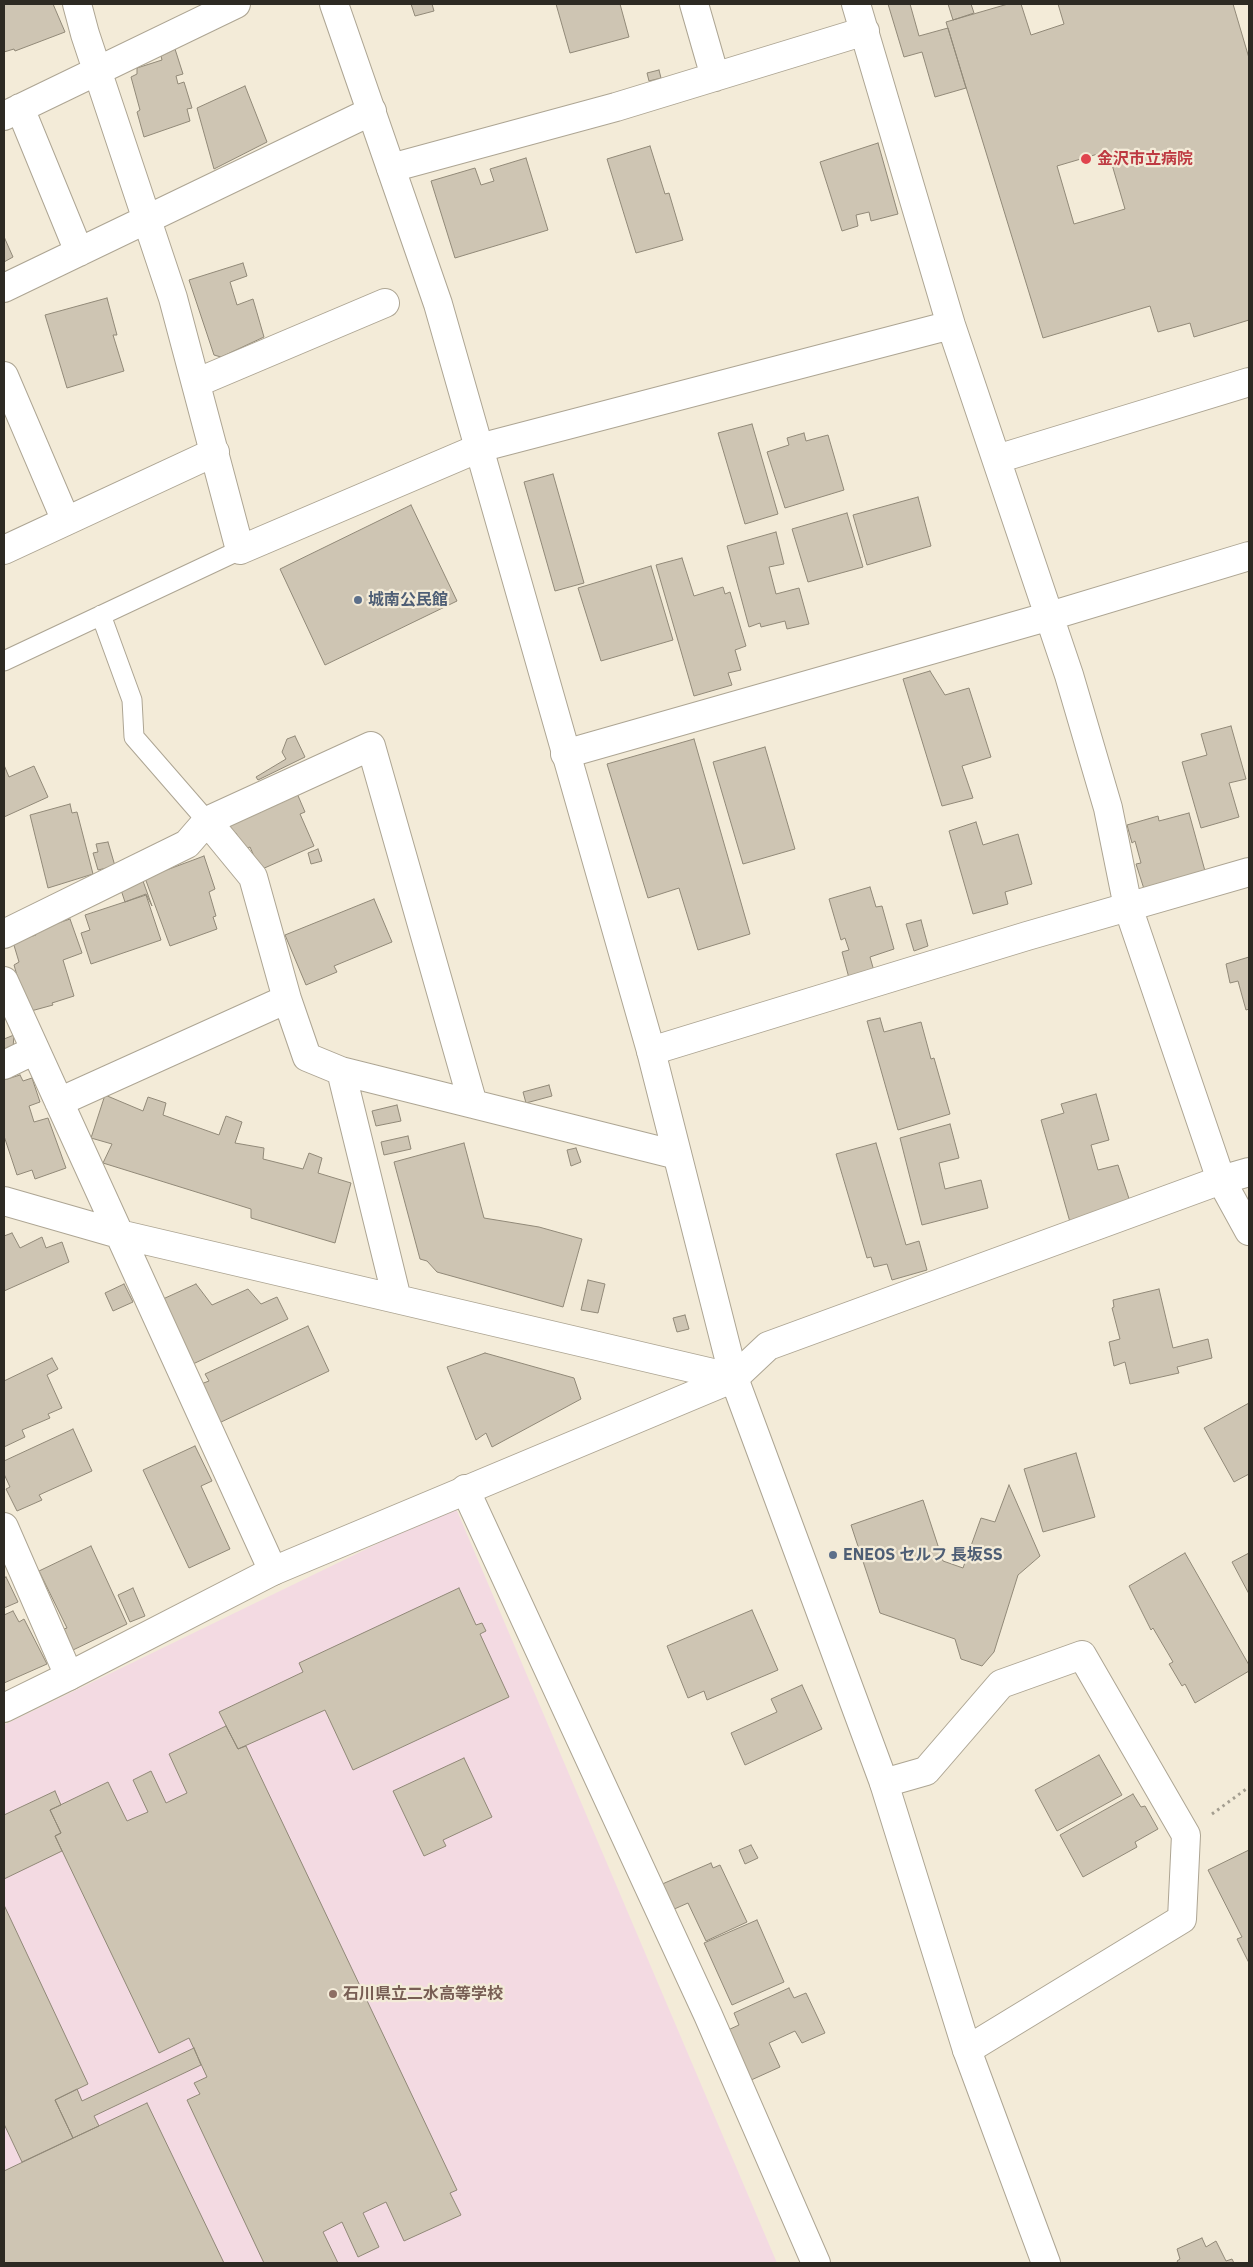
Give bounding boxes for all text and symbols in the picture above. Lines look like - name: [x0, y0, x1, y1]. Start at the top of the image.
- place label: 金沢市立病院: [1097, 149, 1193, 169]
- marker: 金沢市立病院: [1079, 152, 1093, 166]
- place label: 城南公民館: [368, 590, 448, 610]
- marker: 城南公民館: [352, 594, 364, 606]
- place label: ENEOS セルフ 長坂SS: [843, 1545, 1003, 1565]
- marker: ENEOS セルフ 長坂SS: [827, 1549, 839, 1561]
- place label: 石川県立二水高等学校: [343, 1984, 503, 2004]
- marker: 石川県立二水高等学校: [327, 1988, 339, 2000]

